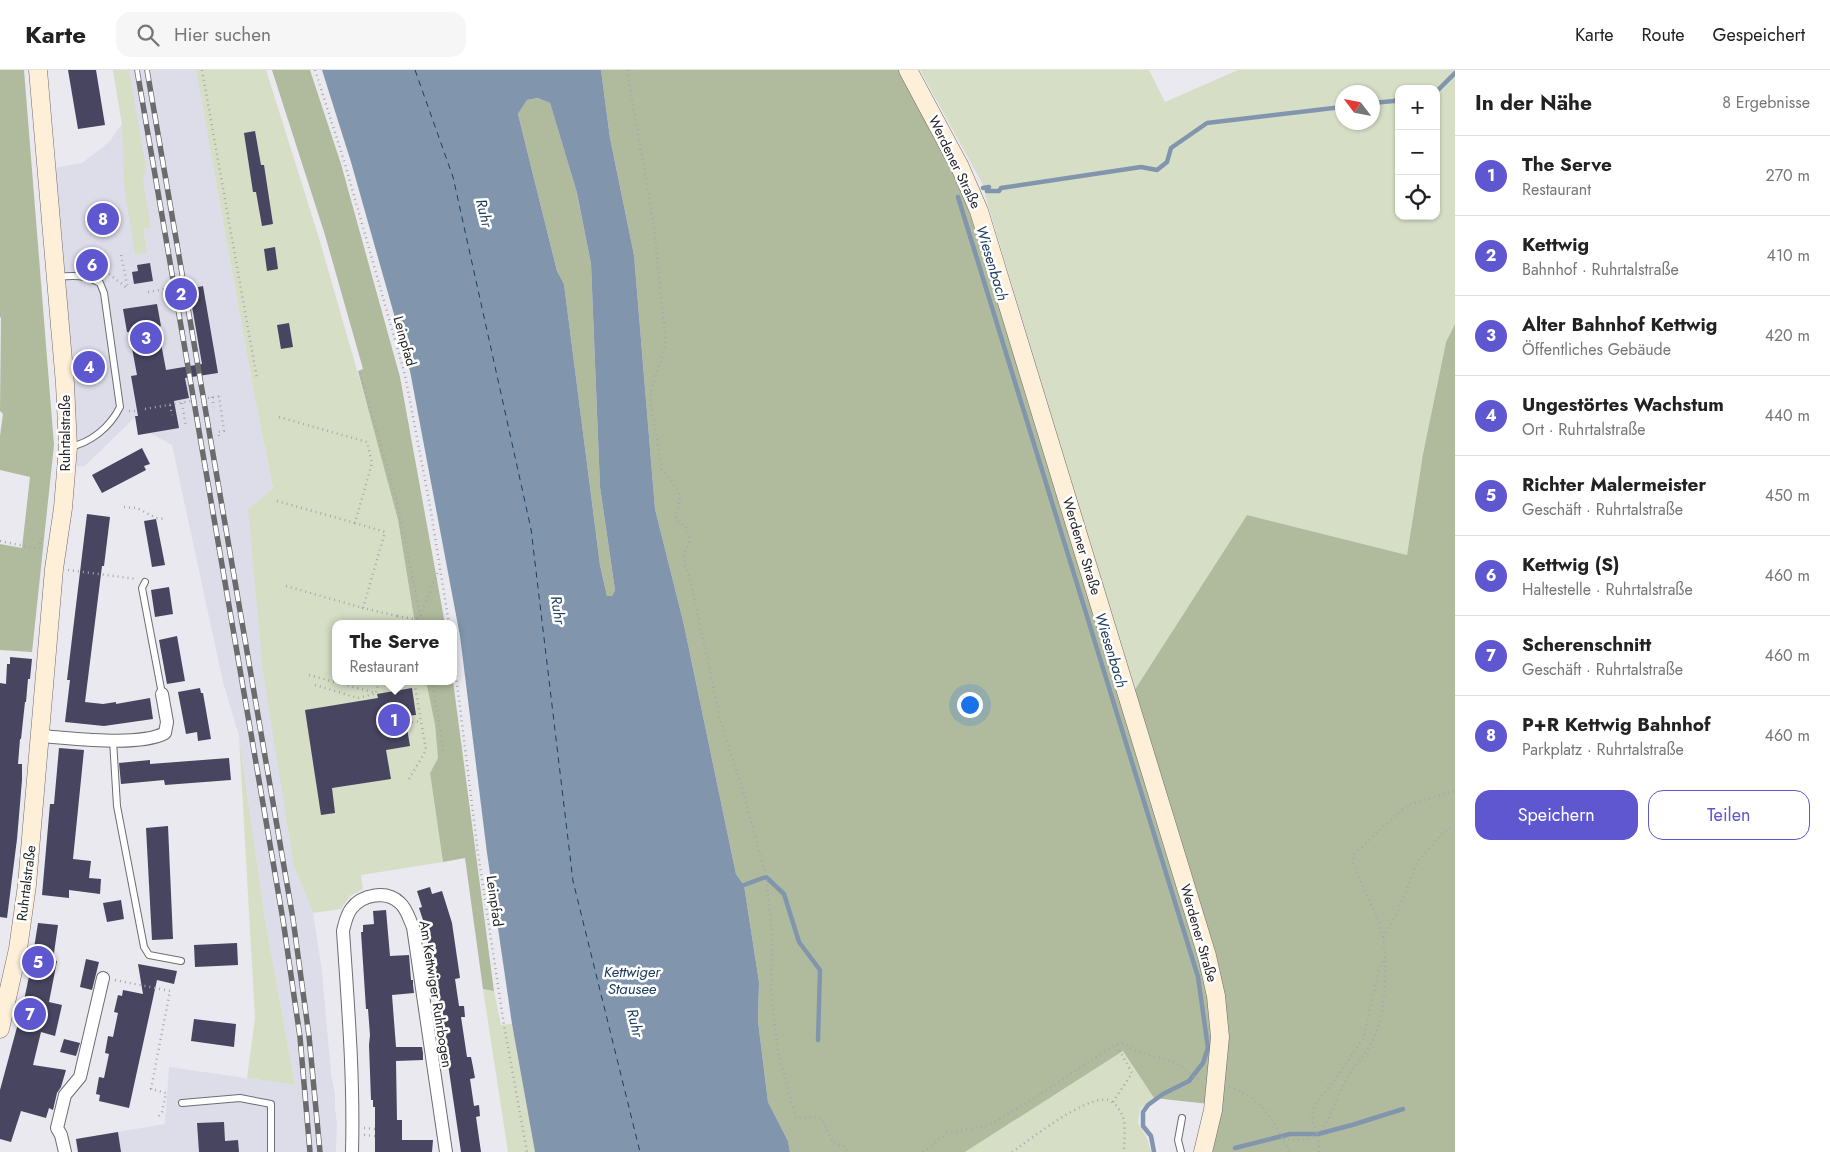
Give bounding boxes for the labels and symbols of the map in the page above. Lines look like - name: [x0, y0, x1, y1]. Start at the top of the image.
- north arrow: [1335, 85, 1380, 130]
- street label: Werdener Straße: [924, 112, 986, 212]
- water label: Ruhr: [470, 197, 498, 230]
- pin: 8: [87, 200, 119, 238]
- water label: Wiesenbach: [970, 223, 1014, 303]
- pin: 6: [76, 246, 108, 284]
- pin: 2: [165, 275, 197, 313]
- street label: Leinpfad: [388, 314, 422, 368]
- pin: 3: [130, 319, 162, 357]
- pin: 4: [73, 348, 105, 386]
- street label: Ruhrtalstraße: [55, 395, 75, 471]
- street label: Werdener Straße: [1058, 495, 1106, 597]
- water label: Ruhr: [545, 594, 571, 627]
- water label: Wiesenbach: [1089, 610, 1133, 690]
- your location: [957, 692, 983, 718]
- pin: 1: [378, 701, 410, 739]
- street label: Ruhrtalstraße: [11, 844, 41, 922]
- street label: Leinpfad: [482, 874, 508, 928]
- street label: Werdener Straße: [1175, 882, 1223, 984]
- street label: Am Kettwiger Ruhrbogen: [414, 919, 458, 1069]
- pin: 5: [22, 943, 54, 981]
- water label: Kettwiger Stausee: [604, 961, 661, 1000]
- pin: 7: [14, 995, 46, 1033]
- water label: Ruhr: [621, 1007, 649, 1040]

